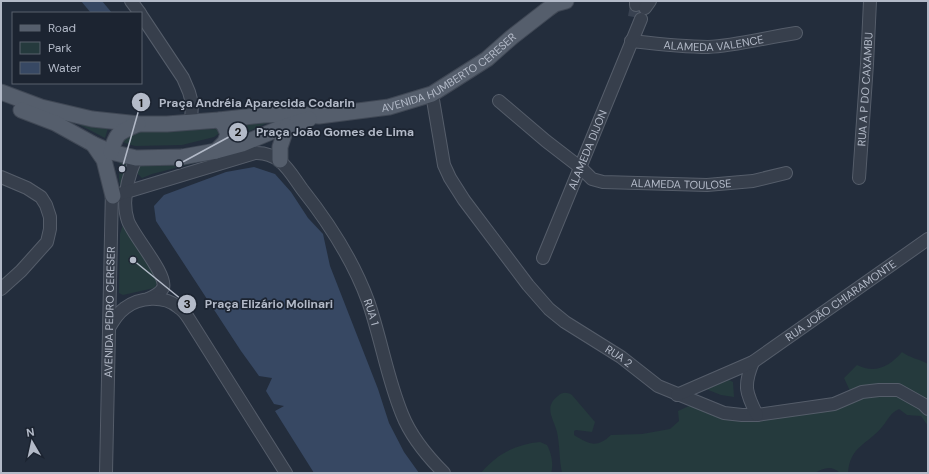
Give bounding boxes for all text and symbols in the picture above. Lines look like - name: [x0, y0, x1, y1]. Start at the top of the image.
- legend: [12, 12, 142, 84]
- text: Road: [48, 20, 76, 36]
- street label: AVENIDA HUMBERTO CERESER: [381, 30, 519, 115]
- street label: ALAMEDA VALENCE: [663, 32, 765, 54]
- street label: RUA A P DO CAXAMBU: [854, 32, 876, 147]
- text: Park: [48, 40, 72, 56]
- text: Water: [48, 60, 82, 76]
- callout: Praça Andréia Aparecida Codarin: [131, 90, 363, 114]
- text: 1: [139, 95, 143, 111]
- text: Praça Andréia Aparecida Codarin: [159, 95, 355, 111]
- street label: ALAMEDA DIJON: [565, 108, 610, 192]
- callout: Praça João Gomes de Lima: [228, 120, 422, 144]
- text: 2: [235, 124, 242, 140]
- text: Praça João Gomes de Lima: [256, 124, 414, 140]
- street label: ALAMEDA TOULOSE: [630, 176, 732, 192]
- street label: AVENIDA PEDRO CERESER: [101, 246, 118, 378]
- street label: RUA JOÃO CHIARAMONTE: [782, 257, 899, 344]
- callout: Praça Elizário Molinari: [177, 292, 341, 316]
- text: 3: [183, 296, 191, 312]
- text: Praça Elizário Molinari: [205, 296, 333, 312]
- street label: RUA 1: [361, 297, 382, 327]
- street label: RUA 2: [603, 342, 635, 370]
- north arrow: [12, 422, 52, 462]
- text: N: [25, 425, 35, 440]

